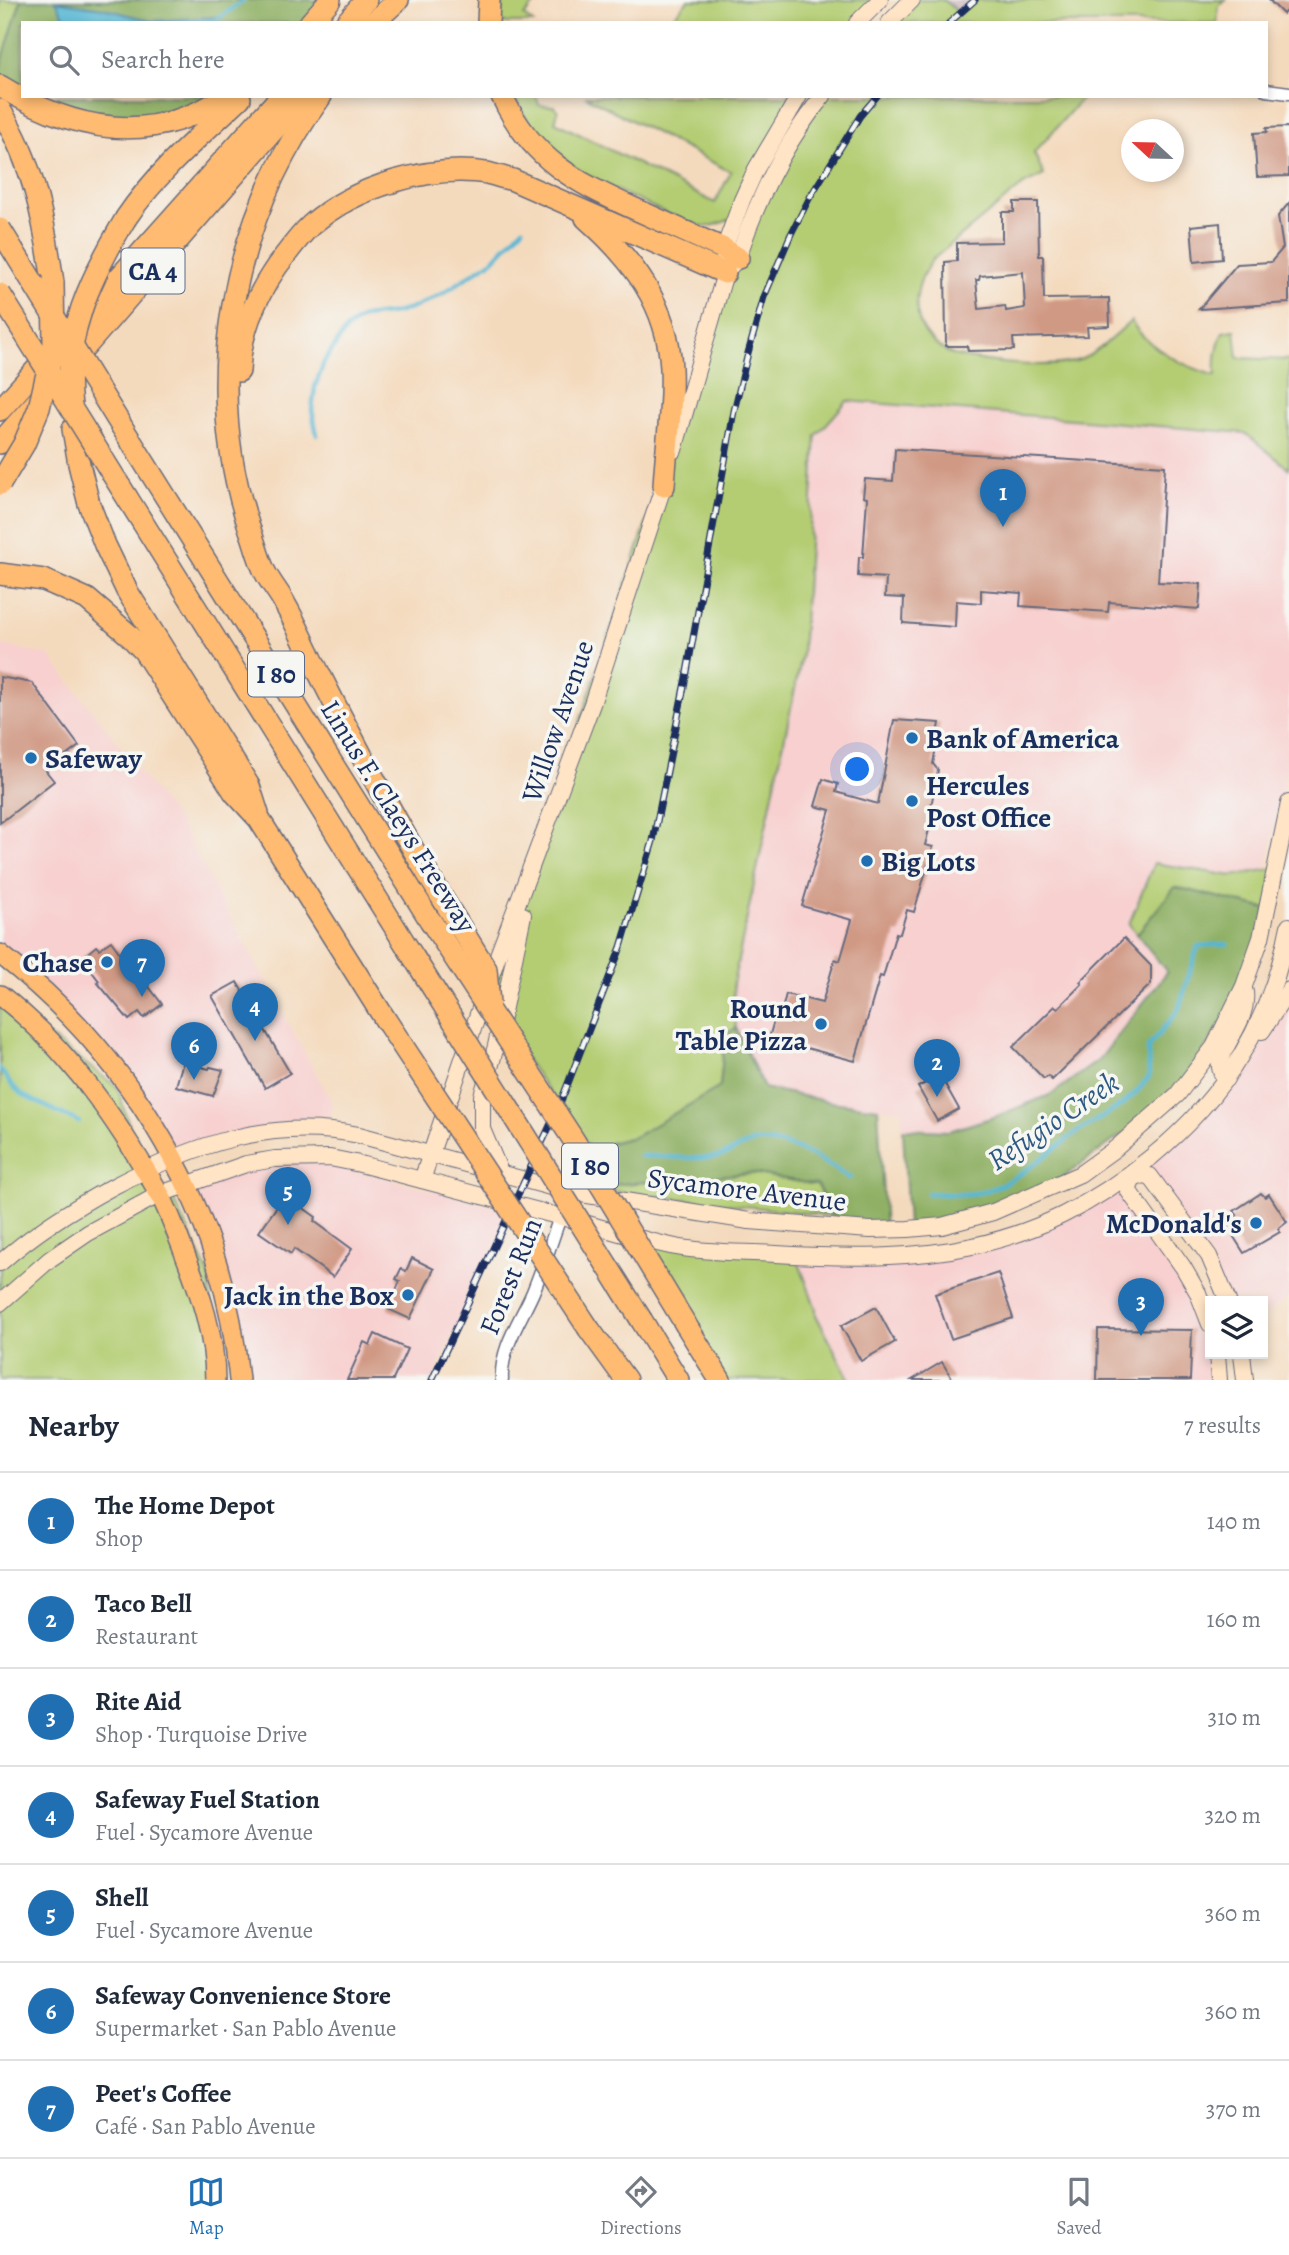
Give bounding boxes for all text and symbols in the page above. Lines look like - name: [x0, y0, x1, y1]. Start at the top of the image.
- search box: [21, 21, 1268, 98]
- icon: search: [45, 41, 83, 79]
- text: Search here: [101, 42, 225, 77]
- north arrow: [1121, 119, 1184, 182]
- road number: CA 4: [122, 248, 184, 294]
- pin: 1: [980, 469, 1026, 527]
- street label: Willow Avenue: [512, 635, 603, 808]
- road number: I 80: [248, 652, 304, 696]
- street label: Linus F. Claeys Freeway: [311, 693, 485, 940]
- place label: Bank of America: [926, 720, 1120, 758]
- marker: Bank of America: [904, 730, 920, 746]
- place label: Safeway: [45, 740, 143, 778]
- marker: Safeway: [23, 750, 39, 766]
- your location: [840, 752, 874, 786]
- place label: Hercules Post Office: [926, 767, 1051, 837]
- marker: Hercules Post Office: [904, 793, 920, 809]
- place label: Big Lots: [881, 843, 976, 881]
- marker: Big Lots: [859, 853, 875, 869]
- pin: 7: [119, 939, 165, 997]
- place label: Chase: [23, 944, 93, 982]
- marker: Chase: [99, 954, 115, 970]
- pin: 4: [232, 983, 278, 1041]
- place label: Round Table Pizza: [676, 990, 808, 1060]
- marker: Round Table Pizza: [813, 1016, 829, 1032]
- pin: 6: [171, 1022, 217, 1080]
- pin: 2: [914, 1039, 960, 1097]
- water label: Refugio Creek: [979, 1062, 1127, 1180]
- road number: I 80: [562, 1144, 618, 1189]
- street label: Sycamore Avenue: [645, 1159, 849, 1221]
- pin: 5: [265, 1167, 311, 1225]
- place label: McDonald's: [1106, 1205, 1242, 1243]
- street label: Forest Run: [470, 1212, 552, 1340]
- marker: McDonald's: [1248, 1215, 1264, 1231]
- place label: Jack in the Box: [224, 1277, 394, 1315]
- pin: 3: [1118, 1278, 1164, 1336]
- marker: Jack in the Box: [400, 1287, 416, 1303]
- map controls: [1205, 1296, 1268, 1359]
- button: layers: [1205, 1296, 1268, 1359]
- text: Nearby: [28, 1406, 119, 1446]
- text: 7 results: [1184, 1410, 1261, 1441]
- text: The Home Depot: [95, 1488, 275, 1523]
- text: 1: [47, 1506, 55, 1537]
- text: 140 m: [1207, 1506, 1261, 1537]
- text: Shop: [95, 1523, 143, 1554]
- text: Taco Bell: [95, 1586, 192, 1621]
- text: 2: [45, 1604, 57, 1635]
- text: 160 m: [1207, 1604, 1261, 1635]
- text: Restaurant: [95, 1621, 198, 1652]
- text: Rite Aid: [95, 1684, 182, 1719]
- text: 3: [46, 1702, 56, 1733]
- text: 310 m: [1208, 1702, 1261, 1733]
- text: Shop · Turquoise Drive: [95, 1719, 307, 1750]
- text: Safeway Fuel Station: [95, 1782, 320, 1817]
- text: 4: [46, 1800, 56, 1831]
- text: 320 m: [1205, 1800, 1261, 1831]
- text: Fuel · Sycamore Avenue: [95, 1817, 313, 1848]
- text: Shell: [95, 1880, 149, 1915]
- text: 5: [46, 1898, 56, 1929]
- text: 360 m: [1205, 1898, 1261, 1929]
- text: Fuel · Sycamore Avenue: [95, 1915, 313, 1946]
- text: Safeway Convenience Store: [95, 1978, 391, 2013]
- text: 6: [46, 1996, 56, 2027]
- text: 360 m: [1205, 1996, 1261, 2027]
- text: Supermarket · San Pablo Avenue: [95, 2013, 396, 2044]
- text: Peet's Coffee: [95, 2076, 232, 2111]
- text: 7: [46, 2094, 56, 2125]
- text: 370 m: [1206, 2094, 1261, 2125]
- text: Café · San Pablo Avenue: [95, 2111, 316, 2142]
- tab: Map: [187, 2173, 225, 2241]
- tab: Directions: [600, 2173, 682, 2241]
- tab: Saved: [1057, 2173, 1102, 2241]

